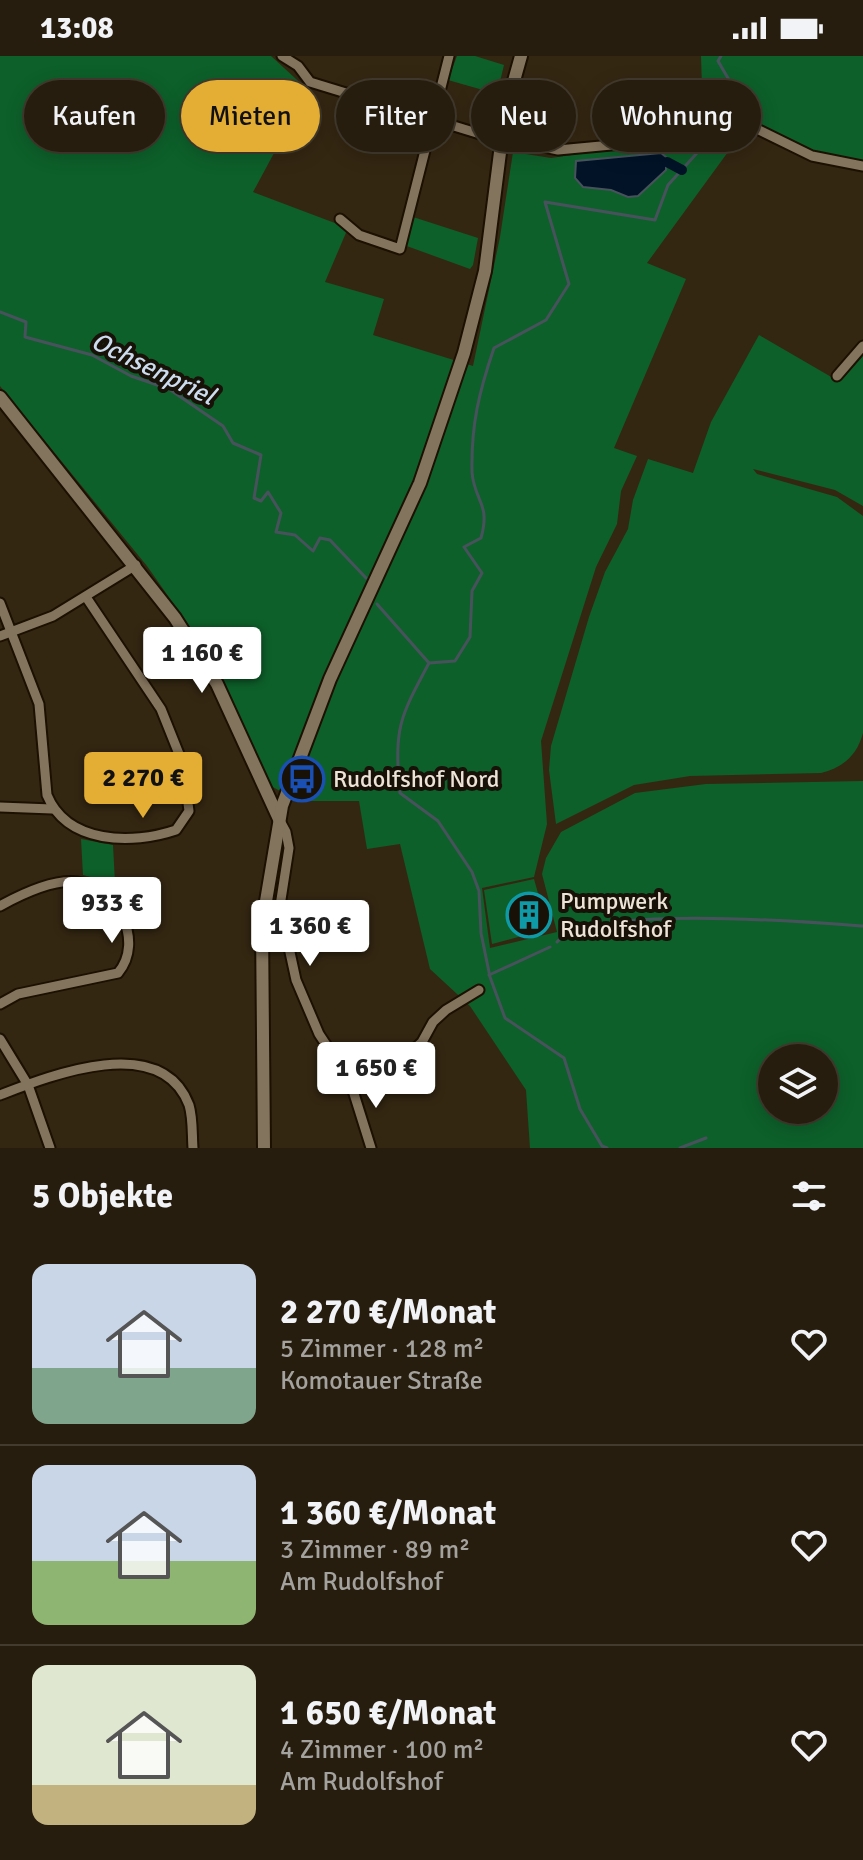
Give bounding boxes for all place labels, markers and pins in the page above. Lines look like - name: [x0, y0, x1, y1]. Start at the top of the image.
- pin: 1 160 €: [128, 627, 276, 695]
- pin: 2 270 €: [69, 752, 217, 820]
- bus stop icon: Rudolfshof Nord: [278, 755, 326, 803]
- place label: Rudolfshof Nord: [333, 764, 499, 794]
- pin: 933 €: [56, 877, 168, 945]
- place label: Pumpwerk Rudolfshof: [560, 886, 672, 944]
- building icon: Pumpwerk Rudolfshof: [505, 891, 553, 939]
- pin: 1 360 €: [236, 900, 384, 968]
- pin: 1 650 €: [302, 1042, 450, 1110]

